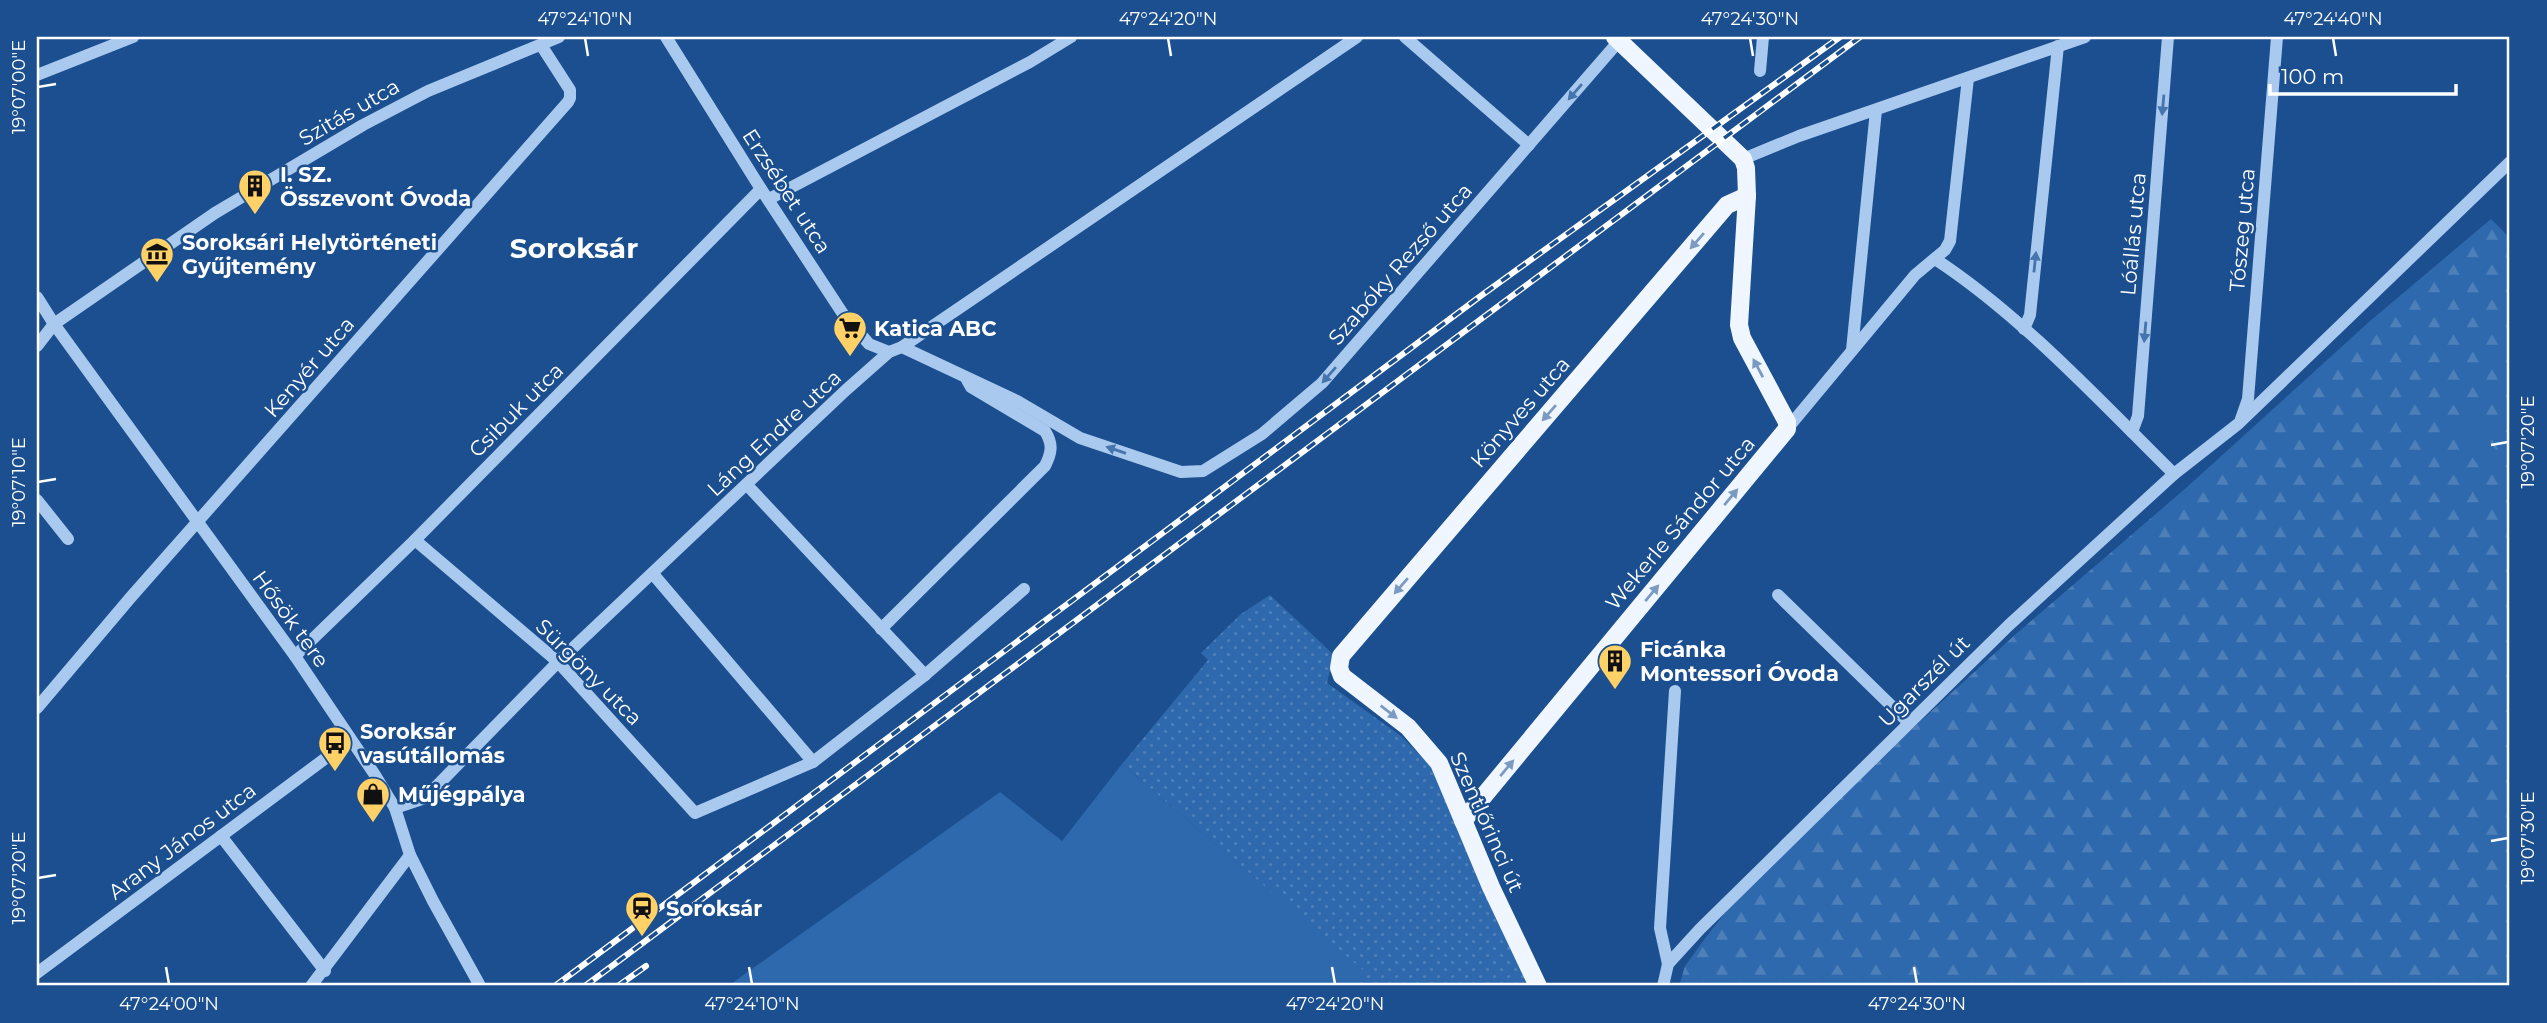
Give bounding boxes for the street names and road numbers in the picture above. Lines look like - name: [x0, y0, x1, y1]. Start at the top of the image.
- street label: Szitás utca: [294, 73, 404, 151]
- street label: Erzsébet utca: [737, 124, 837, 258]
- street label: Tószeg utca: [2224, 167, 2260, 293]
- street label: Lóállás utca: [2115, 171, 2151, 297]
- street label: Szabóky Rezső utca: [1323, 178, 1477, 350]
- street label: Kenyér utca: [259, 312, 359, 422]
- street label: Könyves utca: [1465, 351, 1575, 473]
- street label: Csibuk utca: [464, 358, 568, 462]
- street label: Láng Endre utca: [702, 364, 846, 502]
- street label: Wekerle Sándor utca: [1600, 431, 1760, 615]
- street label: Hősök tere: [248, 566, 334, 672]
- street label: Sürgöny utca: [531, 614, 647, 730]
- street label: Ugarszél út: [1873, 630, 1975, 732]
- street label: Szentlőrinci út: [1445, 748, 1529, 896]
- street label: Arany János utca: [103, 777, 261, 905]

